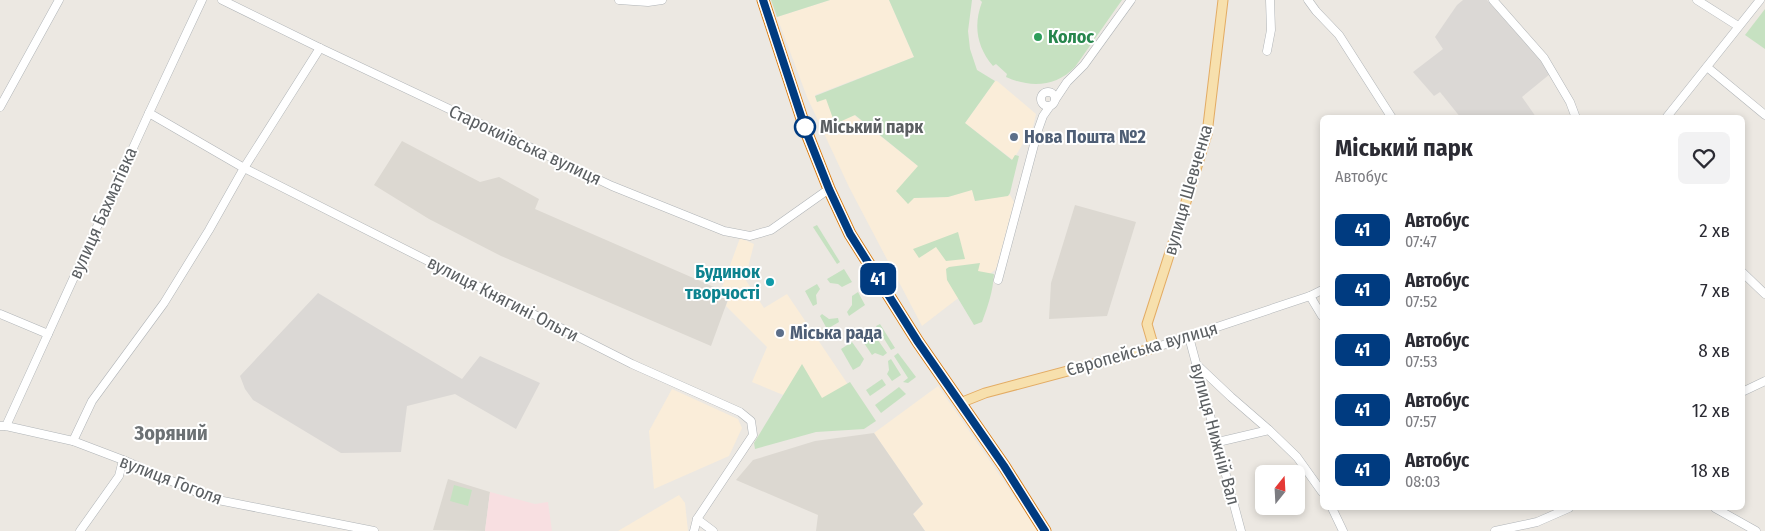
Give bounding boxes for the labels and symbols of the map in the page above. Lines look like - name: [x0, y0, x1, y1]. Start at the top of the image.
- place label: Колос: [1048, 26, 1094, 48]
- marker: Колос: [1032, 31, 1044, 43]
- street label: Старокиївська вулиця: [445, 100, 605, 190]
- marker: Міський парк: [794, 116, 816, 138]
- place label: Міський парк: [820, 116, 924, 138]
- street label: вулиця Шевченка: [1159, 122, 1217, 258]
- place label: Нова Пошта №2: [1024, 126, 1146, 148]
- marker: Нова Пошта №2: [1008, 131, 1020, 143]
- street label: вулиця Бахматівка: [64, 144, 142, 282]
- street label: вулиця Княгині Ольги: [424, 251, 582, 347]
- place label: Будинок творчості: [685, 261, 761, 304]
- line badge: 41: [856, 263, 900, 295]
- marker: Будинок творчості: [764, 276, 776, 288]
- street label: Європейська вулиця: [1064, 317, 1220, 381]
- place label: Міська рада: [790, 322, 882, 344]
- marker: Міська рада: [774, 327, 786, 339]
- street label: вулиця Нижній Вал: [1185, 361, 1245, 507]
- district label: Зоряний: [133, 421, 208, 445]
- street label: вулиця Гоголя: [117, 450, 225, 510]
- north arrow: [1255, 465, 1305, 515]

